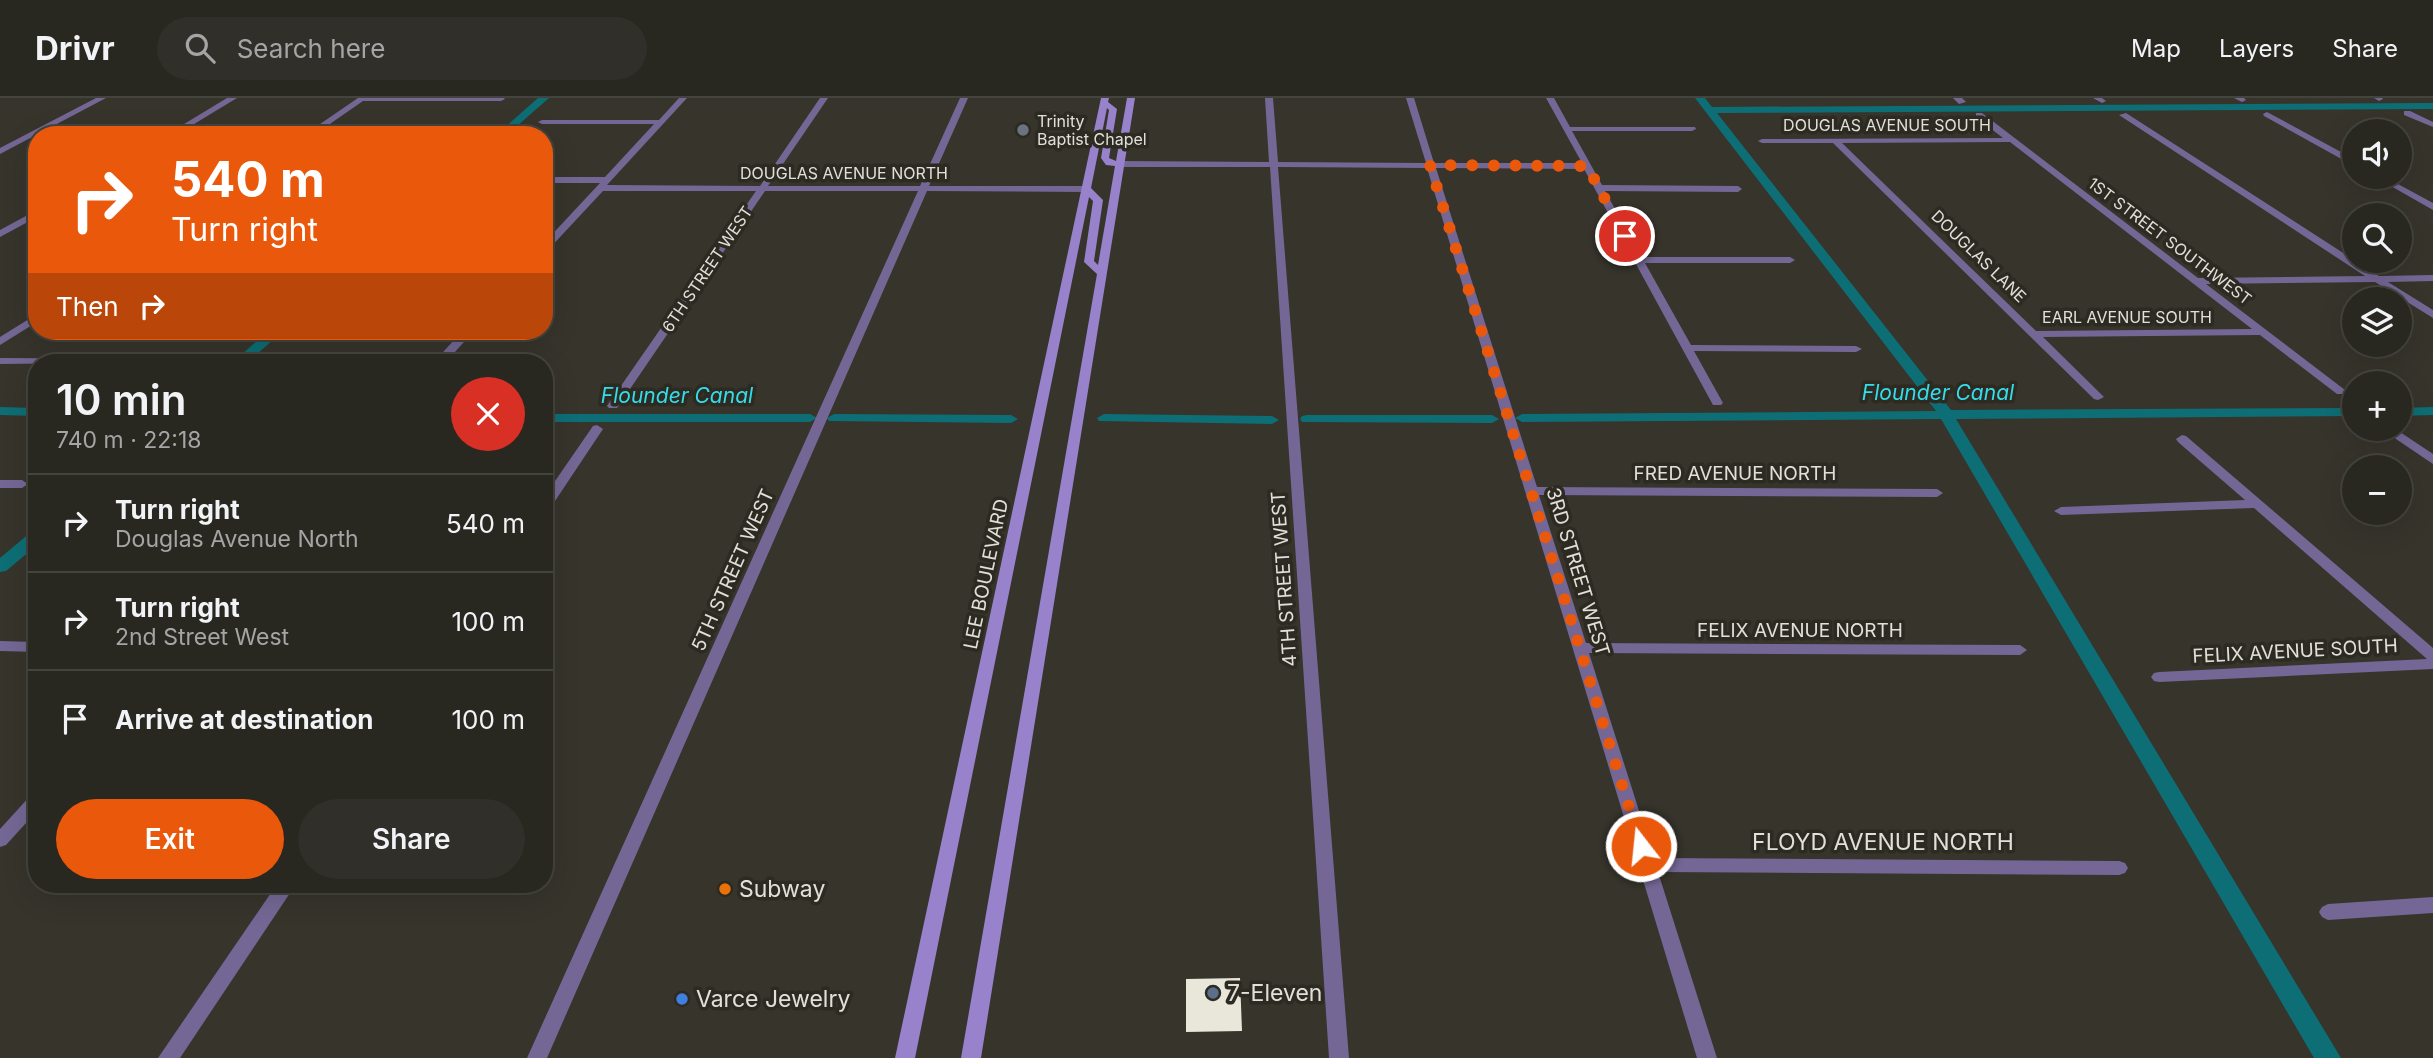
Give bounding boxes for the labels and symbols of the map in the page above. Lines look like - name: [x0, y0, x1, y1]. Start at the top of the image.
- place label: Trinity Baptist Chapel: [1037, 111, 1147, 149]
- street label: DOUGLAS AVENUE SOUTH: [1783, 115, 1991, 135]
- marker: Trinity Baptist Chapel: [1015, 122, 1031, 138]
- street label: DOUGLAS AVENUE NORTH: [740, 163, 948, 183]
- street label: 1ST STREET SOUTHWEST: [2084, 173, 2256, 309]
- street label: 6TH STREET WEST: [657, 202, 757, 336]
- pin: [1595, 206, 1655, 266]
- street label: DOUGLAS LANE: [1927, 206, 2031, 306]
- street label: EARL AVENUE SOUTH: [2042, 307, 2212, 327]
- water label: Flounder Canal: [1862, 380, 2015, 405]
- water label: Flounder Canal: [601, 383, 754, 408]
- street label: FRED AVENUE NORTH: [1634, 462, 1836, 485]
- street label: 5TH STREET WEST: [687, 485, 779, 655]
- street label: 3RD STREET WEST: [1541, 485, 1615, 659]
- street label: 4TH STREET WEST: [1266, 491, 1302, 667]
- street label: LEE BOULEVARD: [959, 497, 1013, 651]
- street label: FELIX AVENUE NORTH: [1697, 619, 1903, 642]
- street label: FELIX AVENUE SOUTH: [2192, 634, 2398, 668]
- position arrow: [1604, 809, 1678, 883]
- street label: FLOYD AVENUE NORTH: [1752, 828, 2014, 856]
- place label: Subway: [739, 875, 825, 903]
- marker: Subway: [717, 881, 733, 897]
- place label: 7-Eleven: [1227, 979, 1322, 1007]
- place label: Varce Jewelry: [696, 985, 850, 1013]
- marker: 7-Eleven: [1205, 985, 1221, 1001]
- marker: Varce Jewelry: [674, 991, 690, 1007]

